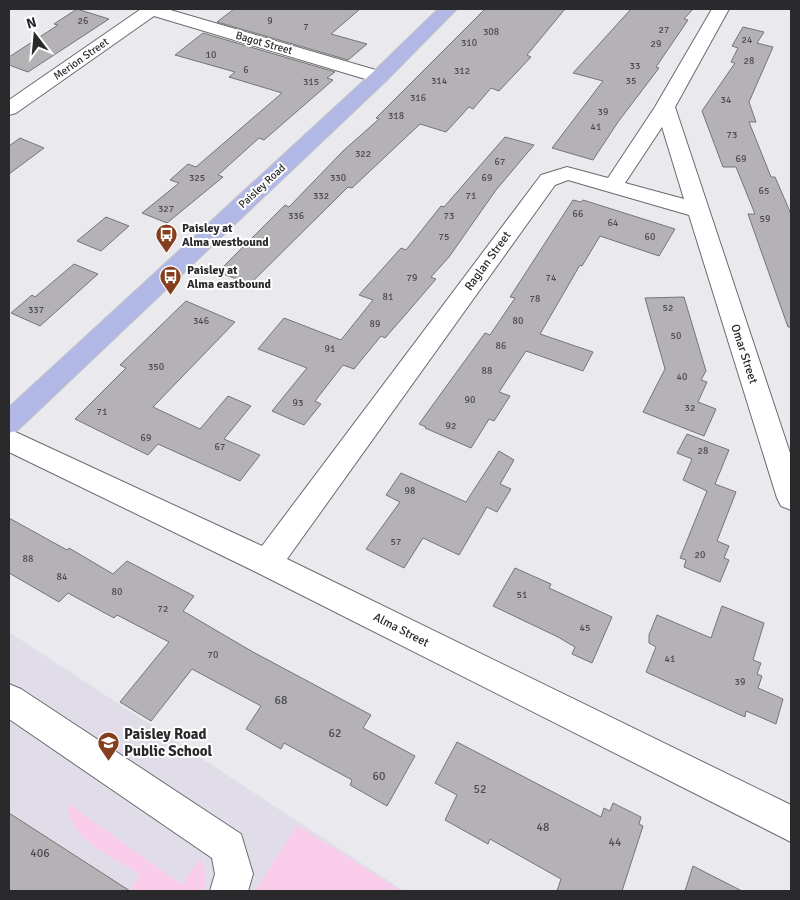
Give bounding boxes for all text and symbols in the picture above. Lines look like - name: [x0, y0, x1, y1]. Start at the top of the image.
- north arrow: [10, 10, 60, 60]
- text: N: [25, 13, 39, 32]
- house number: 26: [78, 15, 88, 27]
- house number: 9: [267, 15, 273, 27]
- house number: 7: [303, 21, 309, 33]
- house number: 27: [659, 24, 669, 36]
- house number: 308: [483, 26, 499, 38]
- street label: Bagot Street: [234, 29, 294, 57]
- house number: 24: [742, 34, 753, 46]
- street label: Merion Street: [51, 35, 111, 83]
- house number: 310: [461, 37, 477, 49]
- house number: 29: [651, 38, 661, 50]
- house number: 10: [206, 49, 216, 61]
- house number: 28: [744, 55, 754, 67]
- house number: 33: [630, 60, 640, 72]
- house number: 6: [243, 64, 249, 76]
- house number: 312: [454, 65, 470, 77]
- house number: 314: [431, 75, 448, 87]
- house number: 35: [626, 75, 636, 87]
- house number: 315: [303, 76, 319, 88]
- house number: 316: [410, 92, 426, 104]
- house number: 34: [721, 94, 732, 106]
- house number: 39: [598, 106, 608, 118]
- house number: 318: [388, 110, 404, 122]
- house number: 41: [591, 121, 601, 133]
- house number: 73: [727, 129, 737, 141]
- house number: 322: [355, 148, 371, 160]
- house number: 69: [736, 153, 746, 165]
- house number: 67: [495, 156, 505, 168]
- street label: Paisley Road: [236, 161, 288, 211]
- house number: 325: [189, 172, 205, 184]
- house number: 330: [330, 172, 346, 184]
- house number: 69: [482, 172, 492, 184]
- house number: 65: [759, 185, 769, 197]
- house number: 332: [313, 190, 329, 202]
- house number: 71: [466, 190, 476, 202]
- house number: 327: [158, 203, 174, 215]
- house number: 66: [573, 208, 583, 220]
- house number: 336: [288, 210, 304, 222]
- house number: 73: [444, 210, 454, 222]
- house number: 59: [760, 213, 770, 225]
- house number: 64: [608, 217, 619, 229]
- place label: Paisley at Alma westbound: [182, 221, 269, 250]
- bus stop icon: Paisley at Alma westbound: [154, 223, 178, 254]
- street label: Raglan Street: [461, 228, 515, 294]
- house number: 75: [439, 231, 449, 243]
- house number: 60: [645, 231, 655, 243]
- place label: Paisley at Alma eastbound: [187, 263, 272, 292]
- bus stop icon: Paisley at Alma eastbound: [159, 265, 183, 296]
- house number: 79: [407, 272, 417, 284]
- house number: 74: [546, 272, 557, 284]
- house number: 81: [383, 291, 393, 303]
- house number: 78: [530, 293, 540, 305]
- house number: 52: [663, 302, 673, 314]
- house number: 337: [28, 304, 44, 316]
- house number: 346: [193, 315, 209, 327]
- house number: 80: [513, 315, 523, 327]
- house number: 89: [370, 318, 380, 330]
- street label: Omar Street: [727, 322, 761, 386]
- house number: 50: [671, 330, 681, 342]
- house number: 86: [496, 340, 506, 352]
- house number: 91: [325, 343, 335, 355]
- house number: 350: [148, 361, 164, 373]
- house number: 88: [482, 365, 492, 377]
- house number: 40: [677, 371, 687, 383]
- house number: 90: [465, 394, 475, 406]
- house number: 93: [293, 397, 303, 409]
- house number: 32: [685, 402, 695, 414]
- house number: 71: [97, 406, 107, 418]
- house number: 92: [446, 420, 456, 432]
- house number: 69: [141, 432, 151, 444]
- house number: 67: [215, 441, 225, 453]
- house number: 28: [698, 445, 708, 457]
- house number: 98: [405, 485, 415, 497]
- house number: 57: [391, 536, 401, 548]
- house number: 20: [695, 549, 705, 561]
- house number: 88: [23, 553, 33, 565]
- house number: 84: [57, 571, 68, 583]
- house number: 80: [112, 586, 122, 598]
- house number: 51: [517, 589, 527, 601]
- house number: 72: [158, 603, 168, 615]
- street label: Alma Street: [371, 610, 431, 650]
- house number: 45: [580, 622, 590, 634]
- house number: 70: [208, 649, 218, 661]
- house number: 41: [665, 653, 675, 665]
- house number: 39: [735, 676, 745, 688]
- house number: 68: [275, 693, 287, 708]
- place label: Paisley Road Public School: [124, 725, 213, 760]
- house number: 62: [329, 726, 341, 741]
- school or university icon: Paisley Road Public School: [96, 731, 120, 762]
- house number: 60: [373, 769, 385, 784]
- house number: 52: [474, 782, 486, 797]
- house number: 48: [537, 820, 549, 835]
- house number: 44: [609, 835, 622, 850]
- house number: 406: [30, 846, 50, 861]

